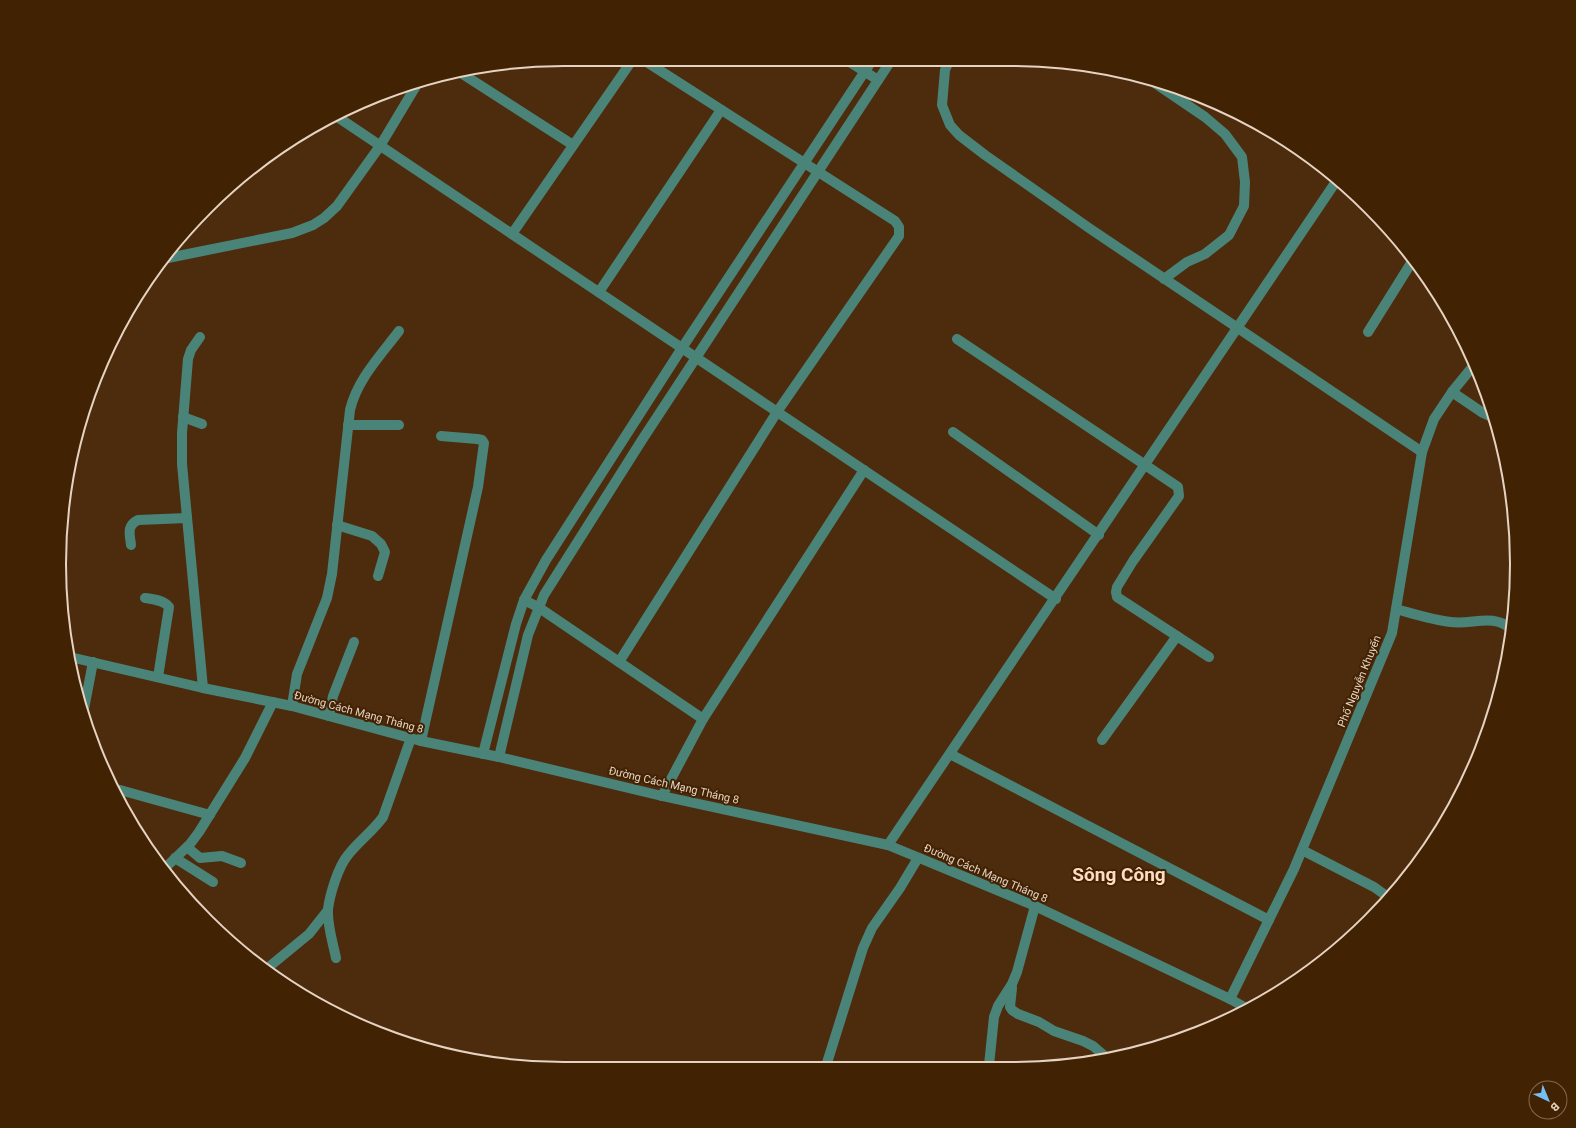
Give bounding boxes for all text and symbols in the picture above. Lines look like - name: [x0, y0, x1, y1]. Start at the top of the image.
- street label: Phố Nguyễn Khuyến: [1335, 633, 1384, 729]
- street label: Đường Cách Mạng Tháng 8: [293, 689, 425, 736]
- street label: Đường Cách Mạng Tháng 8: [608, 764, 740, 807]
- street label: Đường Cách Mạng Tháng 8: [922, 841, 1050, 905]
- district label: Sông Công: [1072, 863, 1166, 886]
- north arrow: [1528, 1080, 1568, 1120]
- text: B: [1548, 1100, 1562, 1114]

